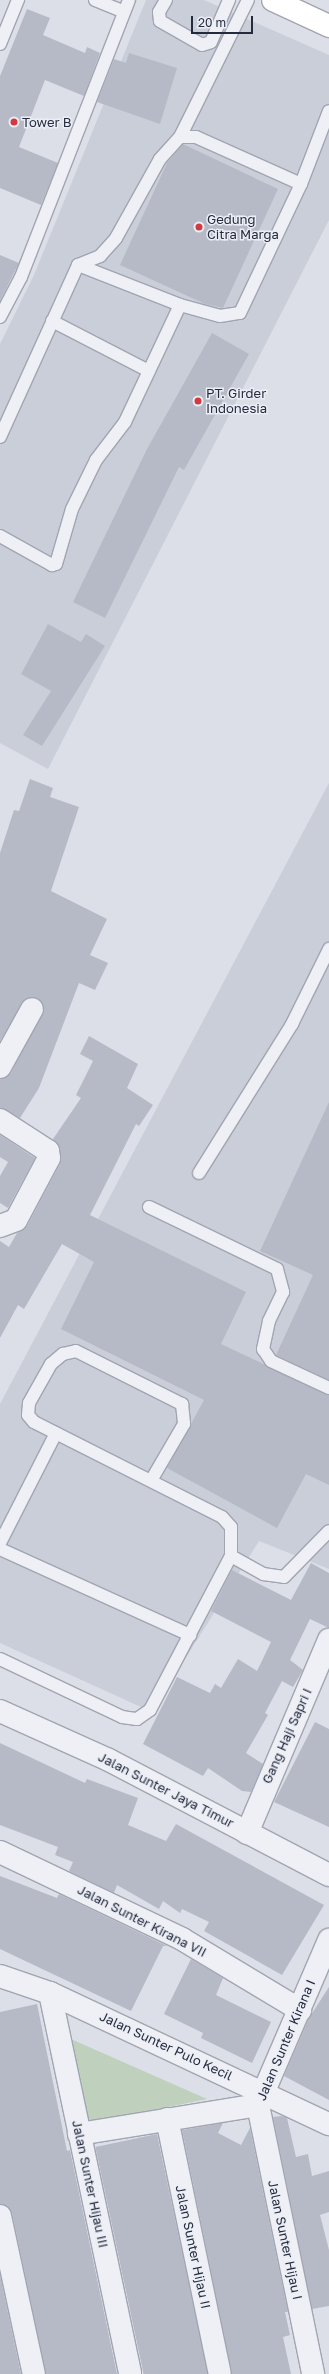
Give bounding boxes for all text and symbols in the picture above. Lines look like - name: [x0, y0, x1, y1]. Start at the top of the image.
- scale bar: [193, 8, 255, 34]
- text: 20 m: [198, 15, 226, 30]
- place label: Tower B: [22, 114, 72, 130]
- marker: Tower B: [9, 117, 19, 127]
- place label: Gedung Citra Marga: [207, 212, 279, 243]
- marker: Gedung Citra Marga: [194, 222, 204, 232]
- place label: PT. Girder Indonesia: [206, 386, 267, 417]
- marker: PT. Girder Indonesia: [193, 396, 203, 406]
- street label: Gang Haji Sapri I: [259, 1686, 315, 1786]
- street label: Jalan Sunter Jaya Timur: [96, 1749, 236, 1831]
- street label: Jalan Sunter Kirana VII: [75, 1882, 209, 1960]
- street label: Jalan Sunter Kirana I: [253, 1977, 319, 2103]
- street label: Jalan Sunter Pulo Kecil: [97, 2008, 235, 2084]
- street label: Jalan Sunter Hijau III: [69, 2119, 111, 2249]
- street label: Jalan Sunter Hijau I: [265, 2179, 305, 2301]
- street label: Jalan Sunter Hijau II: [172, 2184, 214, 2310]

